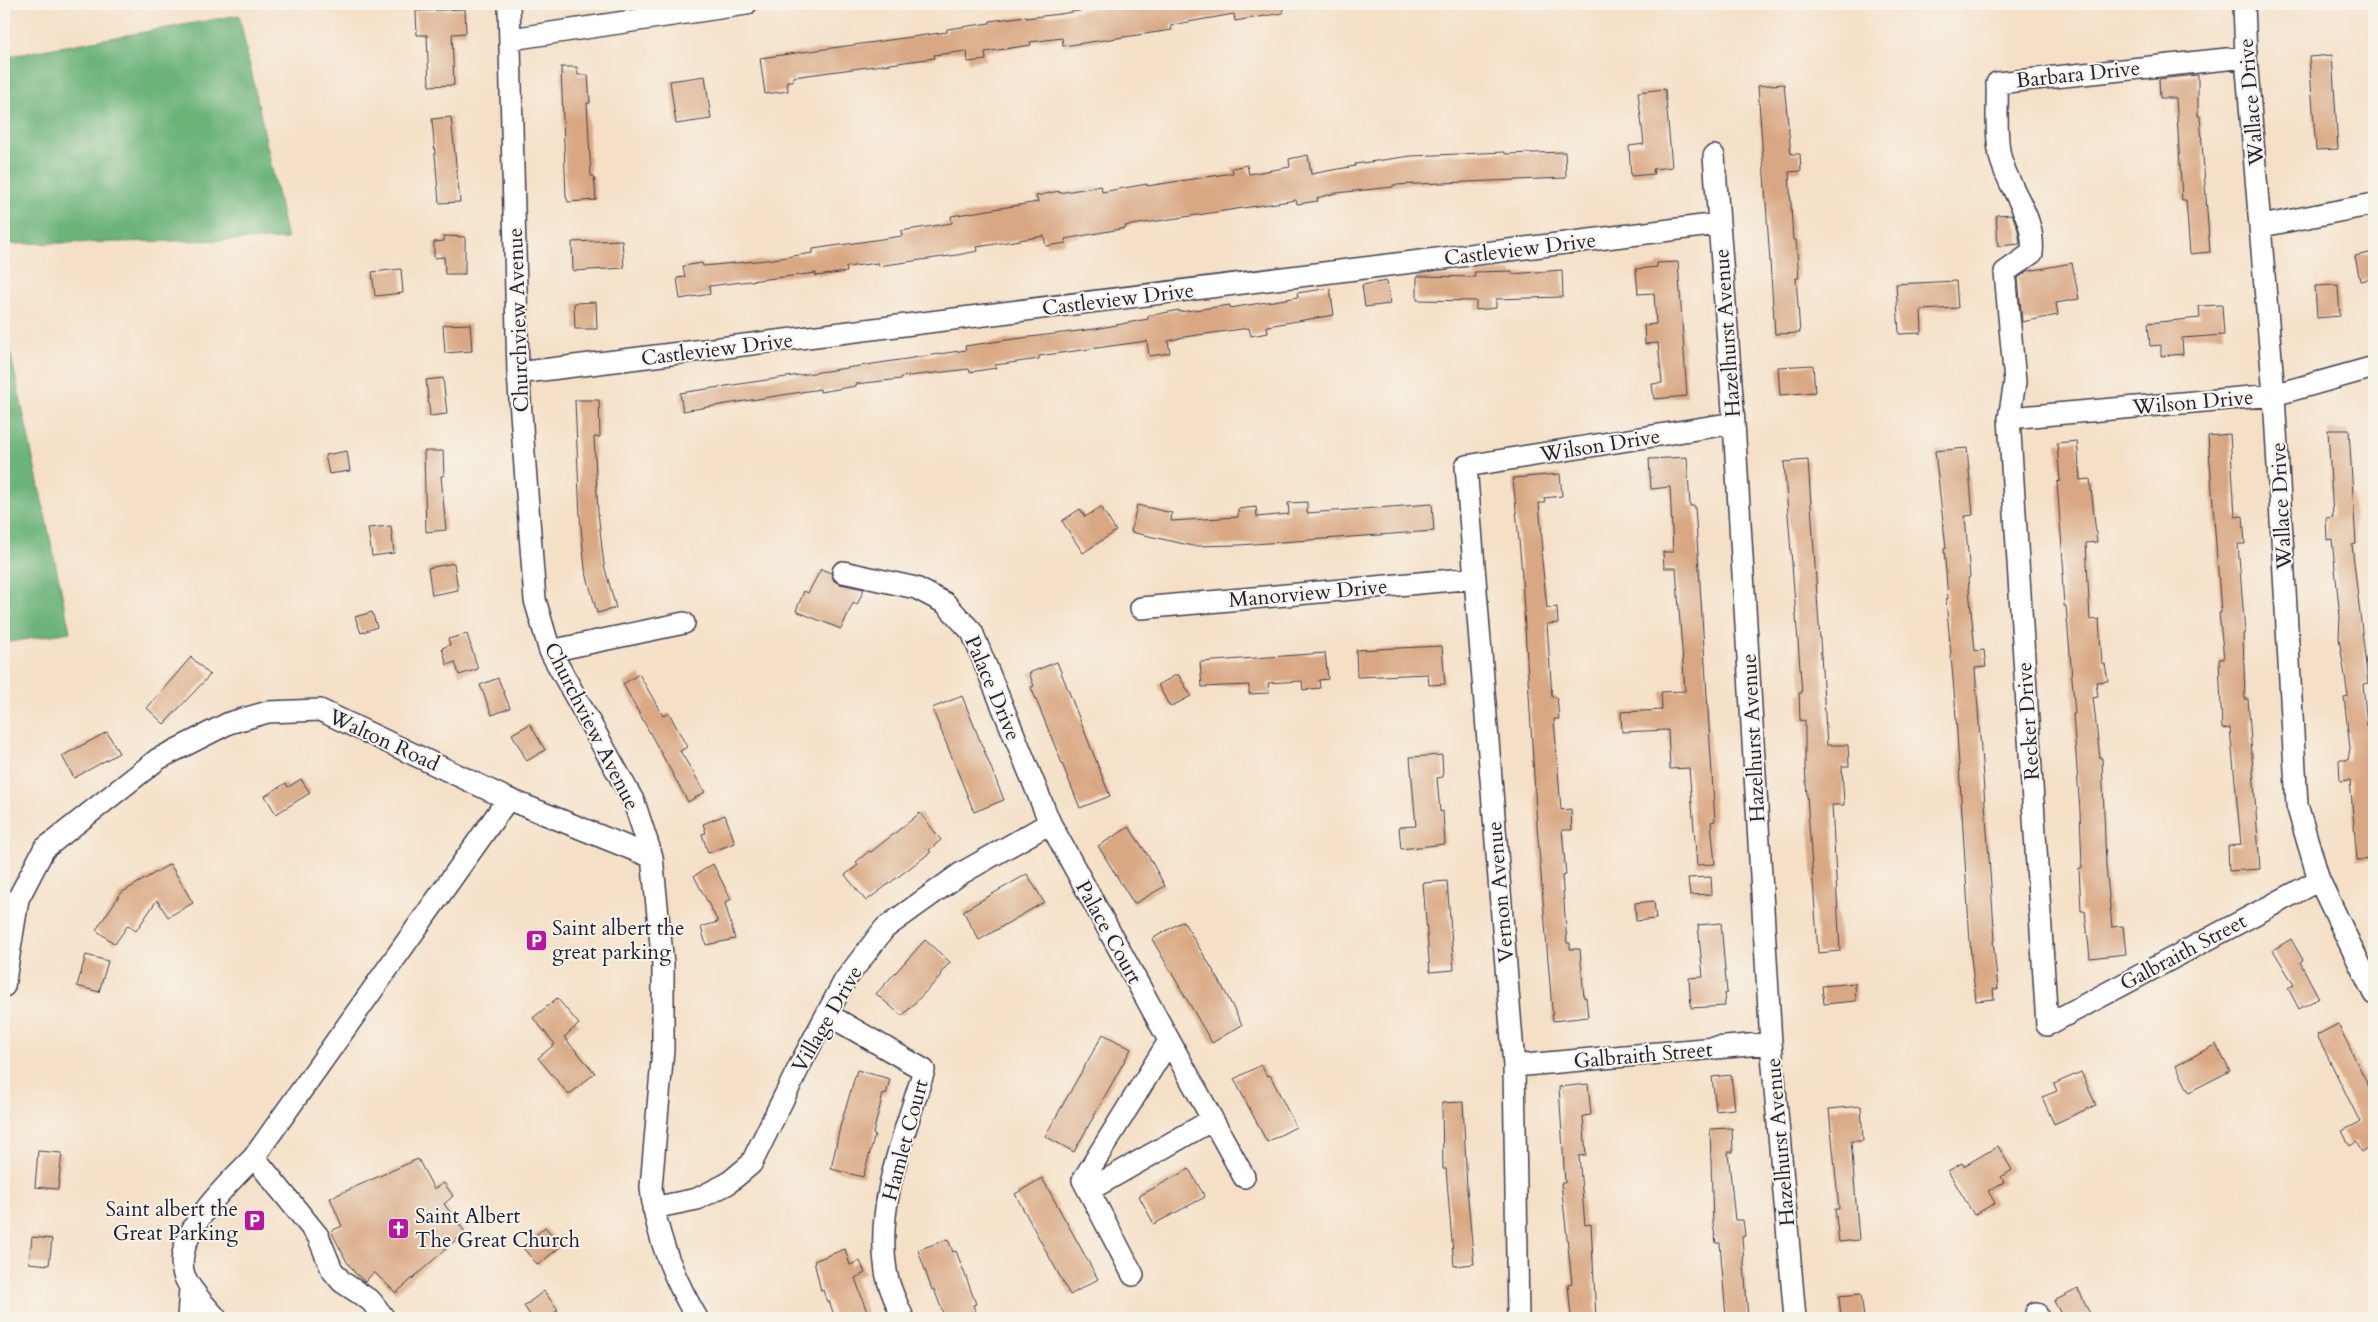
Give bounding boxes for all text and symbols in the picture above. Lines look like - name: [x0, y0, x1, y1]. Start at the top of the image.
- street label: Wallace Drive: [2231, 37, 2272, 168]
- street label: Barbara Drive: [2015, 54, 2141, 95]
- street label: Castleview Drive: [1442, 226, 1598, 273]
- street label: Churchview Avenue: [501, 227, 536, 413]
- street label: Hazelhurst Avenue: [1707, 248, 1748, 418]
- street label: Castleview Drive: [1040, 276, 1196, 323]
- street label: Castleview Drive: [639, 326, 795, 373]
- street label: Wilson Drive: [2130, 383, 2255, 422]
- street label: Wilson Drive: [1537, 422, 1662, 469]
- street label: Wallace Drive: [2264, 442, 2299, 571]
- street label: Manorview Drive: [1228, 572, 1389, 615]
- street label: Palace Drive: [957, 631, 1028, 745]
- street label: Churchview Avenue: [537, 637, 646, 815]
- street label: Hazelhurst Avenue: [1735, 653, 1772, 823]
- street label: Recker Drive: [2010, 661, 2047, 781]
- street label: Walton Road: [323, 702, 444, 779]
- street label: Vernon Avenue: [1480, 820, 1521, 964]
- street label: Palace Court: [1068, 875, 1149, 989]
- street label: Galbraith Street: [2115, 907, 2252, 998]
- place label: Saint albert the great parking: [552, 914, 685, 967]
- parking icon: Saint albert the great parking: [524, 928, 548, 952]
- street label: Village Drive: [785, 961, 870, 1078]
- street label: Galbraith Street: [1572, 1035, 1714, 1076]
- street label: Hazelhurst Avenue: [1759, 1057, 1802, 1227]
- street label: Hamlet Court: [875, 1076, 936, 1204]
- place label: Saint albert the Great Parking: [105, 1195, 238, 1248]
- place label: Saint Albert The Great Church: [415, 1202, 581, 1255]
- parking icon: Saint albert the Great Parking: [242, 1209, 266, 1233]
- church icon: Saint Albert The Great Church: [387, 1216, 411, 1240]

